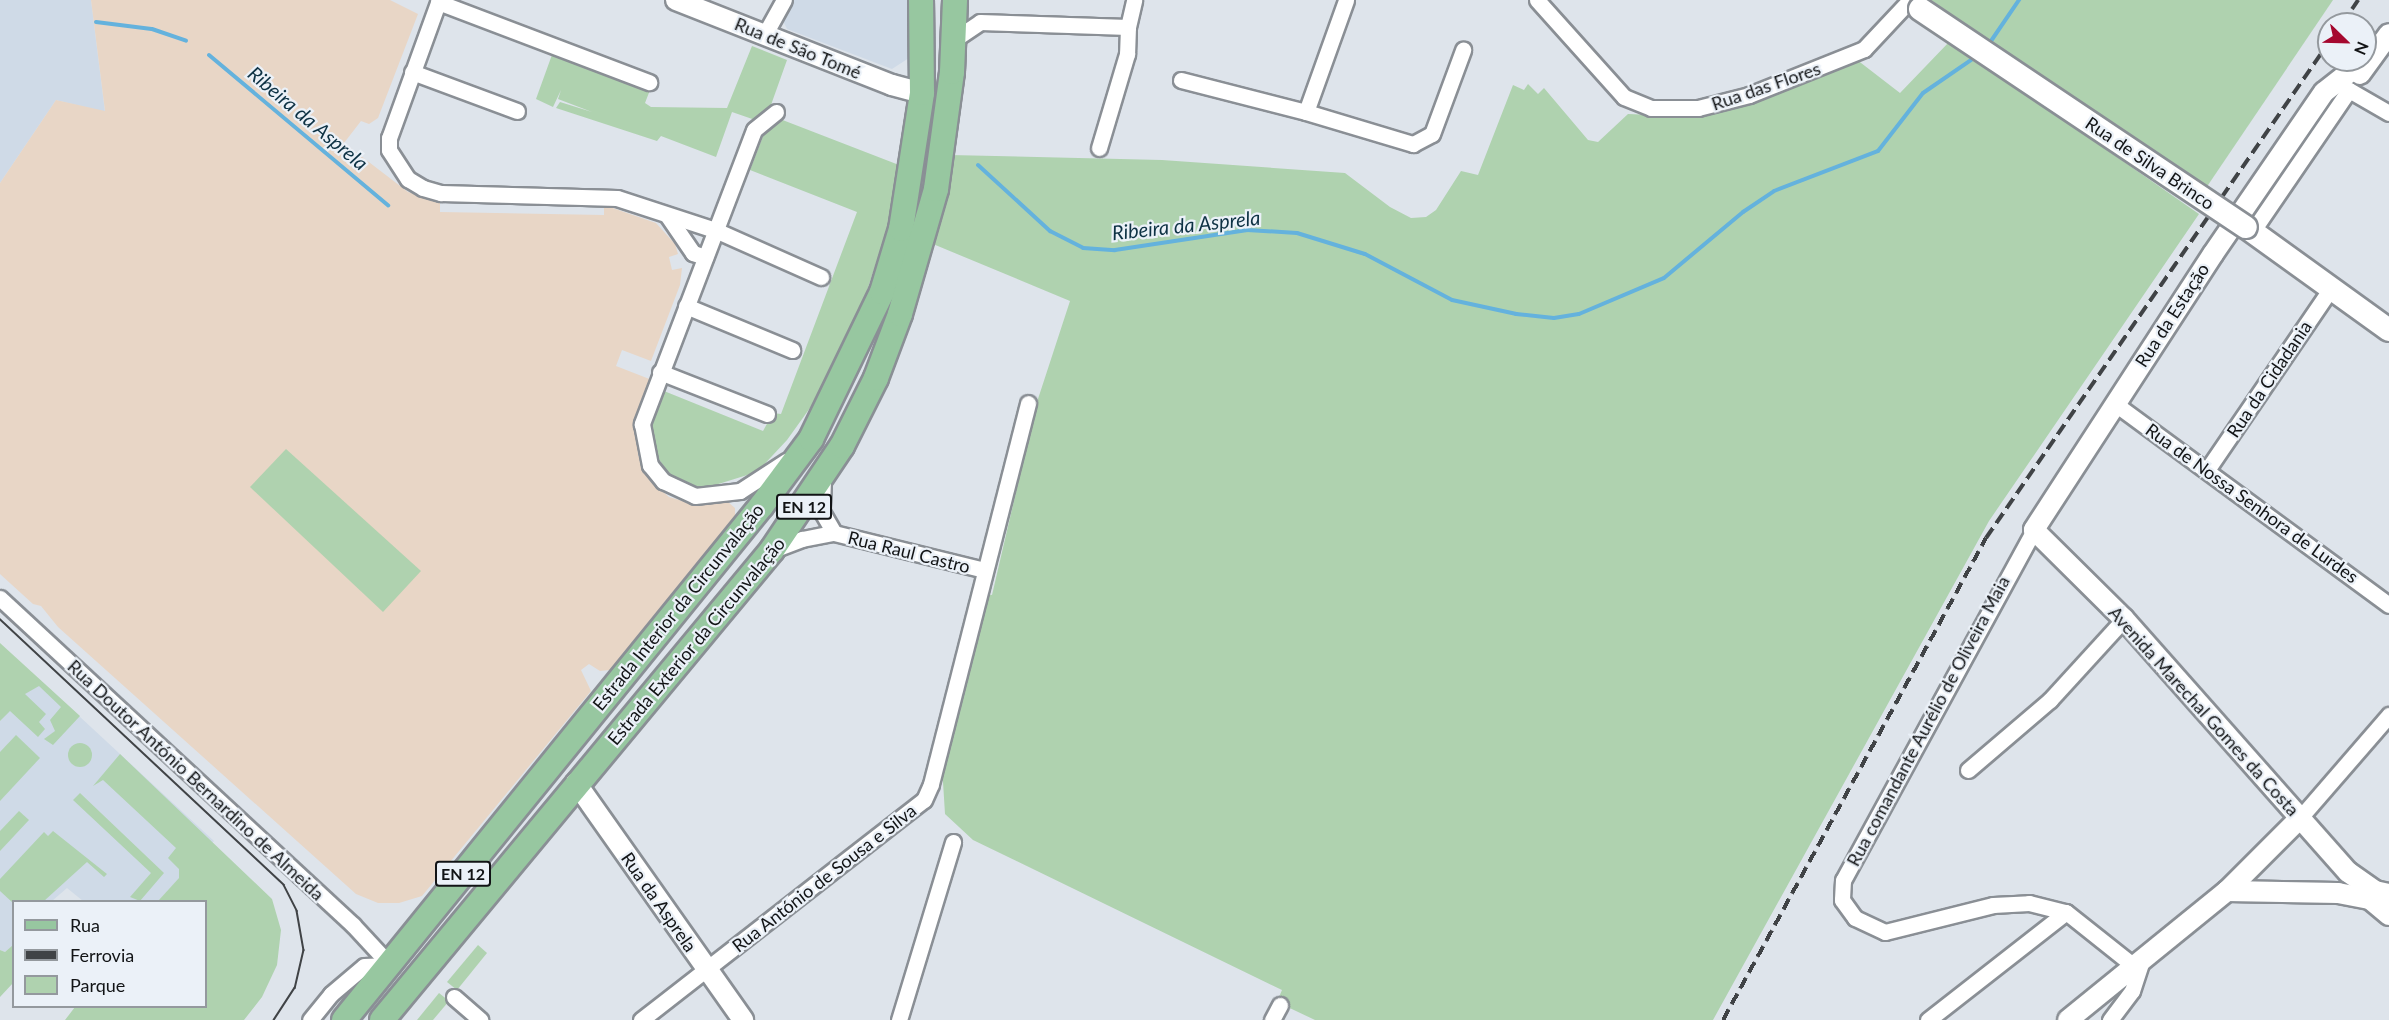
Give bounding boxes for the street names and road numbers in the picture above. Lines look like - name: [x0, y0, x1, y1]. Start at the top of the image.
- street label: Rua de São Tomé: [731, 13, 865, 83]
- street label: Rua das Flores: [1709, 57, 1823, 115]
- street label: Rua de Silva Brinco: [2082, 112, 2218, 214]
- street label: Rua da Estação: [2130, 259, 2214, 371]
- street label: Rua da Cidadania: [2222, 317, 2316, 441]
- street label: Rua de Nossa Senhora de Lurdes: [2141, 419, 2363, 587]
- road number: EN 12: [776, 494, 832, 520]
- street label: Estrada Interior da Circunvalação: [588, 499, 768, 715]
- street label: Rua Raul Castro: [846, 526, 972, 578]
- street label: Estrada Exterior da Circunvalação: [603, 533, 789, 749]
- street label: Rua comandante Aurélio de Oliveira Maia: [1842, 572, 2014, 870]
- street label: Avenida Marechal Gomes da Costa: [2104, 602, 2304, 820]
- street label: Rua Doutor António Bernardino de Almeida: [63, 655, 329, 905]
- street label: Rua António de Sousa e Silva: [727, 799, 921, 957]
- street label: Rua da Asprela: [617, 848, 701, 956]
- road number: EN 12: [434, 861, 492, 887]

